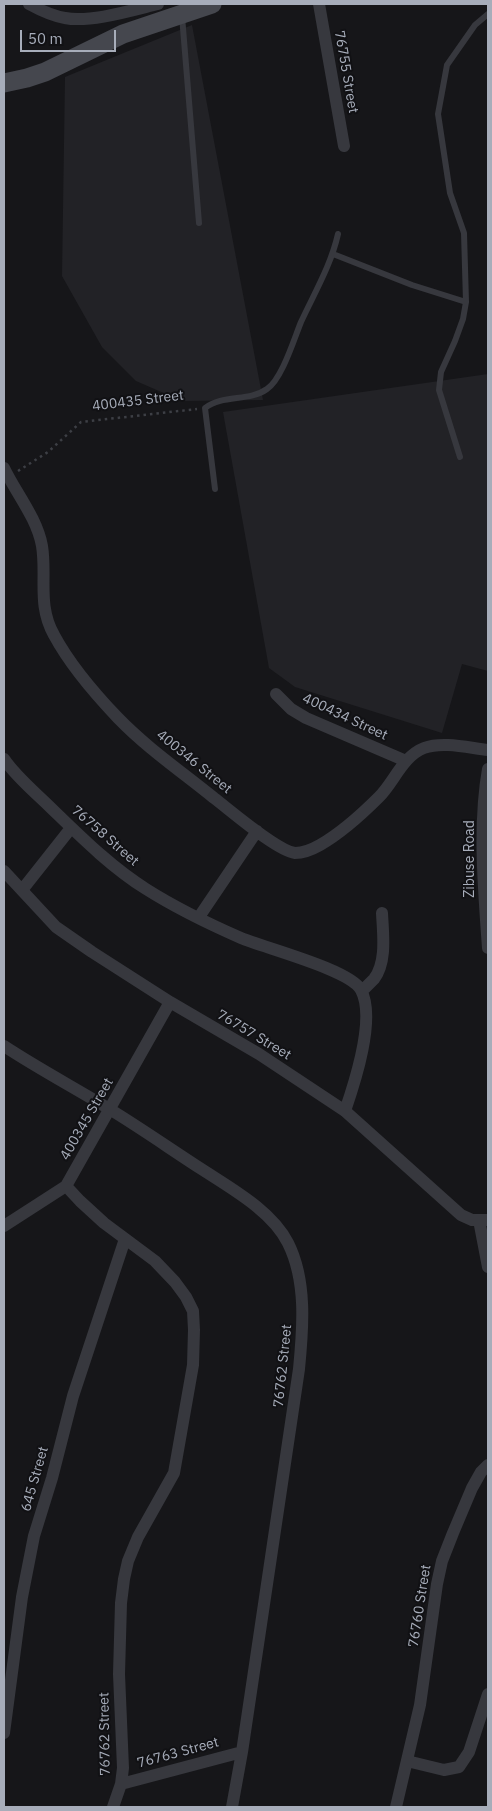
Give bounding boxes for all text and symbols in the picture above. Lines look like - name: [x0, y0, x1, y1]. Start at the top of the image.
- scale bar: [22, 20, 119, 52]
- text: 50 m: [28, 29, 63, 48]
- street label: 76755 Street: [330, 29, 362, 115]
- street label: 400435 Street: [91, 387, 185, 415]
- street label: 400434 Street: [300, 690, 390, 744]
- street label: 400346 Street: [153, 726, 235, 798]
- street label: 76758 Street: [68, 802, 142, 870]
- street label: Zibuse Road: [462, 820, 478, 898]
- street label: 76757 Street: [214, 1006, 294, 1064]
- street label: 400345 Street: [57, 1075, 117, 1163]
- street label: 76762 Street: [270, 1323, 296, 1409]
- street label: 645 Street: [18, 1445, 52, 1513]
- street label: 76760 Street: [405, 1563, 435, 1649]
- street label: 76762 Street: [96, 1692, 114, 1776]
- street label: 76763 Street: [135, 1734, 221, 1772]

